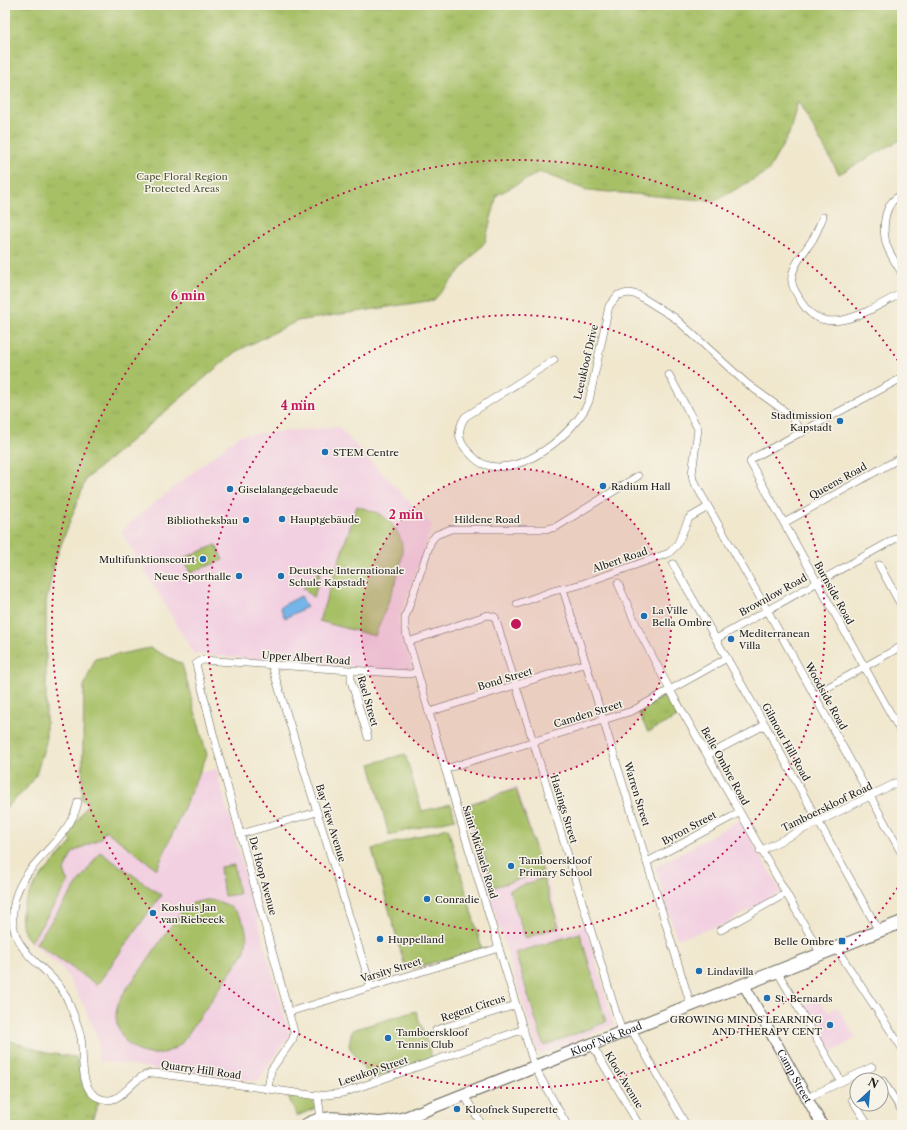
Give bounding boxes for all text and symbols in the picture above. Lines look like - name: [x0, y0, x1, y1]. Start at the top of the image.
- park label: Cape Floral Region Protected Areas: [136, 170, 229, 195]
- text: 6 min: [171, 288, 206, 303]
- street label: Leeukloof Drive: [571, 323, 601, 401]
- text: 4 min: [281, 398, 316, 413]
- place label: Stadtmission Kapstadt: [771, 409, 833, 434]
- marker: Stadtmission Kapstadt: [835, 416, 845, 426]
- place label: STEM Centre: [333, 446, 399, 459]
- marker: STEM Centre: [320, 447, 330, 457]
- street label: Queens Road: [807, 460, 869, 502]
- place label: Radium Hall: [611, 480, 671, 493]
- marker: Radium Hall: [598, 481, 608, 491]
- place label: Giselalangegebaeude: [238, 483, 339, 496]
- marker: Giselalangegebaeude: [225, 484, 235, 494]
- text: 2 min: [389, 507, 424, 522]
- place label: Hauptgebäude: [290, 513, 360, 526]
- street label: Hildene Road: [454, 513, 520, 526]
- place label: Bibliotheksbau: [167, 514, 238, 527]
- marker: Hauptgebäude: [277, 514, 287, 524]
- marker: Bibliotheksbau: [241, 515, 251, 525]
- street label: Albert Road: [590, 545, 649, 576]
- place label: Multifunktionscourt: [99, 553, 195, 566]
- marker: Multifunktionscourt: [198, 554, 208, 564]
- street label: Burnside Road: [811, 559, 857, 627]
- place label: Deutsche Internationale Schule Kapstadt: [289, 564, 405, 589]
- place label: Neue Sporthalle: [154, 570, 231, 583]
- marker: Neue Sporthalle: [234, 571, 244, 581]
- marker: Deutsche Internationale Schule Kapstadt: [276, 571, 286, 581]
- street label: Brownlow Road: [737, 571, 809, 619]
- place label: La Ville Bella Ombre: [652, 604, 712, 629]
- marker: La Ville Bella Ombre: [639, 611, 649, 621]
- centre of rings: [509, 617, 523, 631]
- place label: Mediterranean Villa: [738, 627, 811, 652]
- marker: Mediterranean Villa: [726, 634, 736, 644]
- street label: Upper Albert Road: [261, 648, 351, 668]
- street label: Woodside Road: [802, 659, 850, 732]
- street label: Bond Street: [476, 664, 534, 693]
- street label: Rael Street: [355, 674, 382, 728]
- street label: Camden Street: [552, 697, 624, 731]
- street label: Gilmour Hill Road: [759, 701, 813, 783]
- street label: Belle Ombre Road: [698, 725, 752, 807]
- street label: Warren Street: [621, 759, 653, 828]
- street label: Hastings Street: [547, 773, 581, 846]
- street label: Tamboerskloof Road: [779, 779, 875, 835]
- street label: Bay View Avenue: [313, 782, 349, 864]
- street label: Saint Michaels Road: [460, 804, 500, 900]
- street label: Byron Street: [659, 808, 719, 848]
- street label: De Hoop Avenue: [246, 835, 280, 917]
- place label: Tamboerskloof Primary School: [519, 854, 592, 879]
- marker: Tamboerskloof Primary School: [506, 861, 516, 871]
- place label: Conradie: [435, 893, 480, 906]
- marker: Conradie: [422, 894, 432, 904]
- place label: Koshuis Jan van Riebeeck: [160, 901, 226, 926]
- marker: Koshuis Jan van Riebeeck: [148, 908, 158, 918]
- place label: Huppelland: [388, 933, 444, 946]
- marker: Huppelland: [375, 934, 385, 944]
- place label: Belle Ombre: [774, 935, 834, 948]
- marker: Belle Ombre: [837, 936, 847, 946]
- street label: Varsity Street: [358, 954, 423, 986]
- place label: Lindavilla: [707, 965, 754, 978]
- marker: Lindavilla: [694, 966, 704, 976]
- street label: Regent Circus: [439, 992, 507, 1024]
- place label: St. Bernards: [775, 992, 833, 1005]
- marker: St. Bernards: [762, 993, 772, 1003]
- place label: GROWING MINDS LEARNING AND THERAPY CENT: [670, 1013, 823, 1038]
- street label: Kloof Nek Road: [568, 1019, 644, 1059]
- marker: GROWING MINDS LEARNING AND THERAPY CENT: [825, 1020, 835, 1030]
- place label: Tamboerskloof Tennis Club: [396, 1026, 469, 1051]
- marker: Tamboerskloof Tennis Club: [383, 1033, 393, 1043]
- street label: Camp Street: [774, 1047, 815, 1105]
- street label: Kloof Avenue: [602, 1049, 646, 1111]
- street label: Leeukop Street: [337, 1053, 410, 1089]
- street label: Quarry Hill Road: [160, 1058, 242, 1082]
- north arrow: [849, 1072, 889, 1112]
- text: N: [866, 1075, 881, 1092]
- place label: Kloofnek Superette: [465, 1103, 558, 1116]
- marker: Kloofnek Superette: [452, 1104, 462, 1114]

